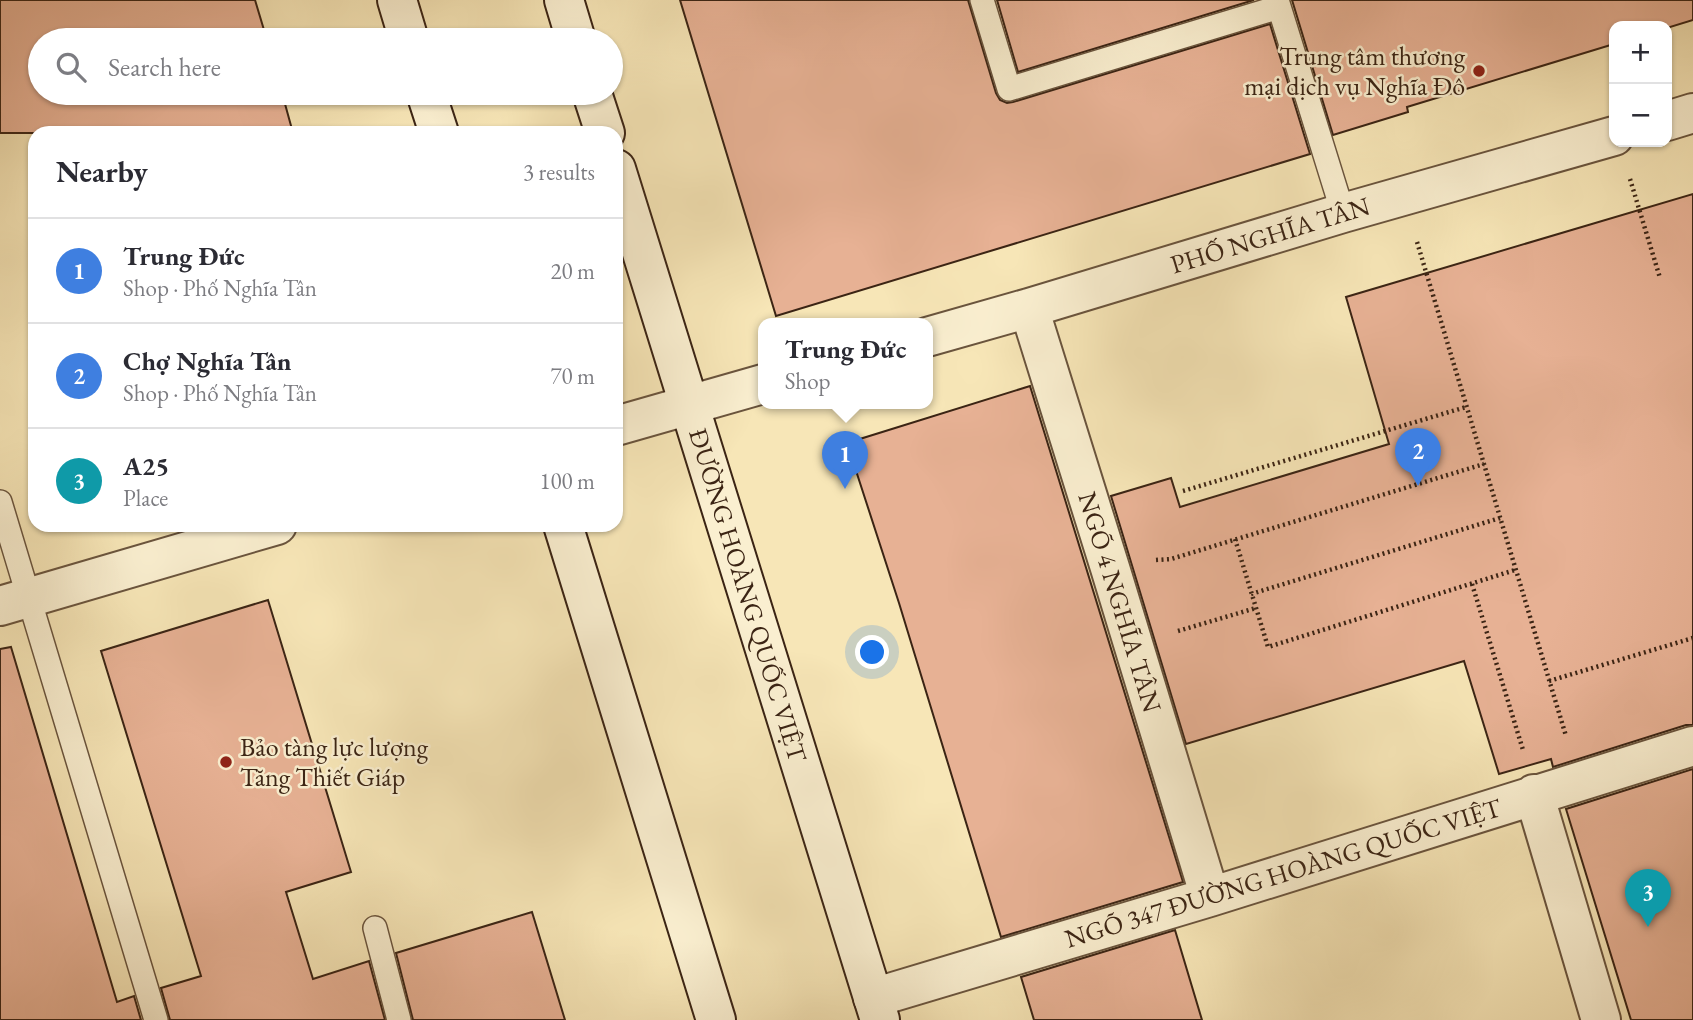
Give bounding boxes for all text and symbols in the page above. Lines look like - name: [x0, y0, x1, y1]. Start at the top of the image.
- map controls: [1609, 21, 1672, 147]
- button: +: [1609, 21, 1672, 84]
- search box: [28, 28, 623, 105]
- place label: Trung tâm thương mại dịch vụ Nghĩa Đô: [1244, 39, 1466, 103]
- icon: search: [52, 48, 90, 86]
- text: Search here: [108, 50, 221, 84]
- marker: Trung tâm thương mại dịch vụ Nghĩa Đô: [1471, 63, 1487, 79]
- button: −: [1609, 84, 1672, 147]
- text: Nearby: [56, 152, 148, 191]
- text: 3 results: [523, 157, 595, 187]
- street label: PHỐ NGHĨA TÂN: [1166, 188, 1374, 282]
- text: Trung Đức: [123, 239, 245, 273]
- text: 1: [73, 256, 85, 286]
- text: 20 m: [550, 256, 595, 286]
- text: Shop · Phố Nghĩa Tân: [123, 273, 317, 303]
- popup: [758, 318, 933, 409]
- text: Trung Đức: [785, 332, 906, 366]
- text: Chợ Nghĩa Tân: [123, 344, 291, 378]
- text: 2: [73, 361, 85, 391]
- text: 70 m: [550, 361, 595, 391]
- text: Shop: [785, 366, 831, 396]
- text: Shop · Phố Nghĩa Tân: [123, 378, 317, 408]
- street label: ĐƯỜNG HOÀNG QUỐC VIỆT: [681, 424, 815, 767]
- pin: 2: [1395, 428, 1441, 486]
- pin: 1: [822, 431, 868, 489]
- text: A25: [123, 449, 169, 483]
- text: 3: [73, 466, 85, 496]
- text: 100 m: [539, 466, 595, 496]
- text: Place: [123, 483, 168, 513]
- street label: NGÕ 4 NGHĨA TÂN: [1070, 488, 1170, 717]
- your location: [855, 635, 889, 669]
- place label: Bảo tàng lực lượng Tăng Thiết Giáp: [240, 730, 429, 794]
- marker: Bảo tàng lực lượng Tăng Thiết Giáp: [218, 754, 234, 770]
- street label: NGÕ 347 ĐƯỜNG HOÀNG QUỐC VIỆT: [1061, 790, 1506, 956]
- pin: 3: [1625, 869, 1671, 927]

